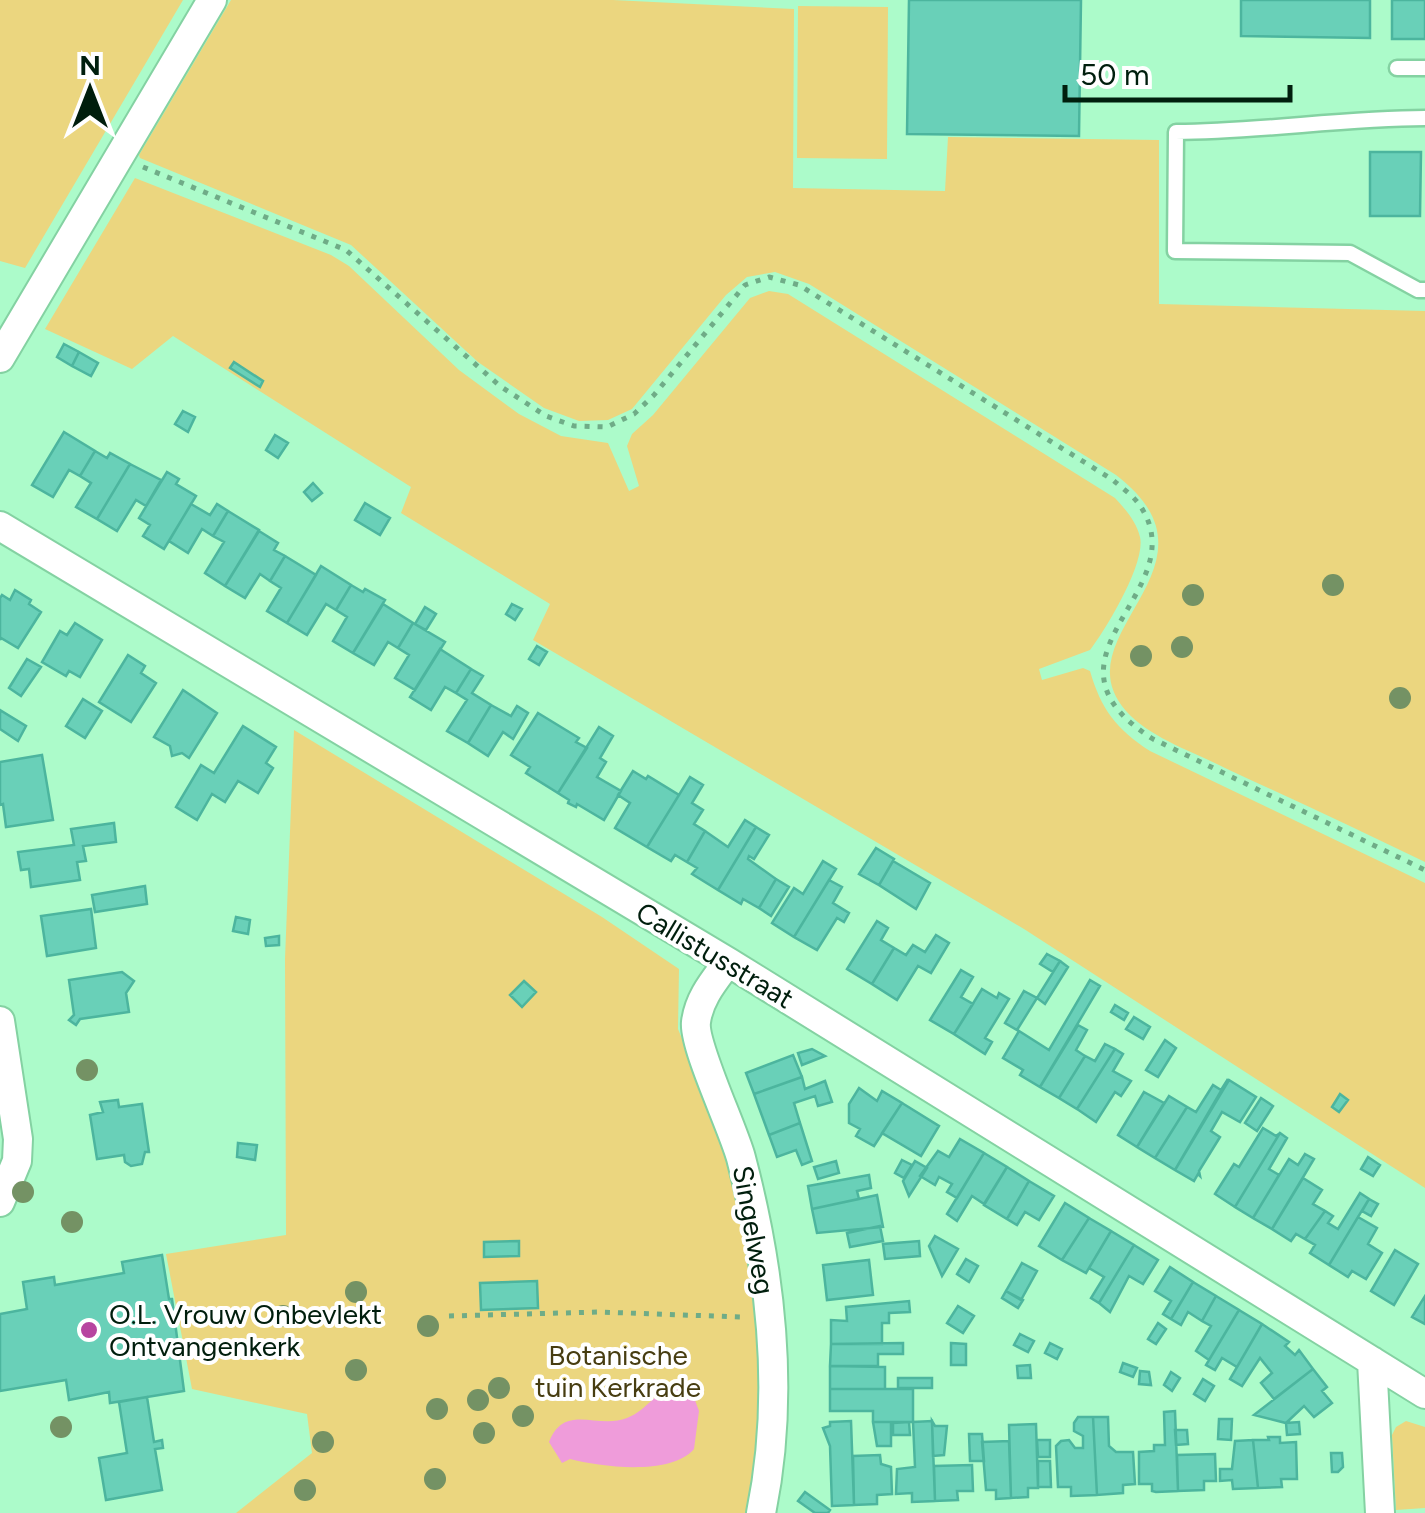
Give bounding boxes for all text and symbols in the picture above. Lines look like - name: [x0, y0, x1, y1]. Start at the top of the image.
- north arrow: [40, 40, 140, 140]
- scale bar: [1065, 40, 1290, 102]
- text: N: [79, 48, 101, 82]
- text: 50 m: [1080, 56, 1149, 93]
- street label: Callistusstraat: [630, 895, 800, 1015]
- street label: Singelweg: [726, 1163, 782, 1297]
- place label: O.L. Vrouw Onbevlekt Ontvangenkerk: [109, 1297, 382, 1363]
- marker: O.L. Vrouw Onbevlekt Ontvangenkerk: [78, 1319, 100, 1341]
- park label: Botanische tuin Kerkrade: [535, 1338, 701, 1404]

